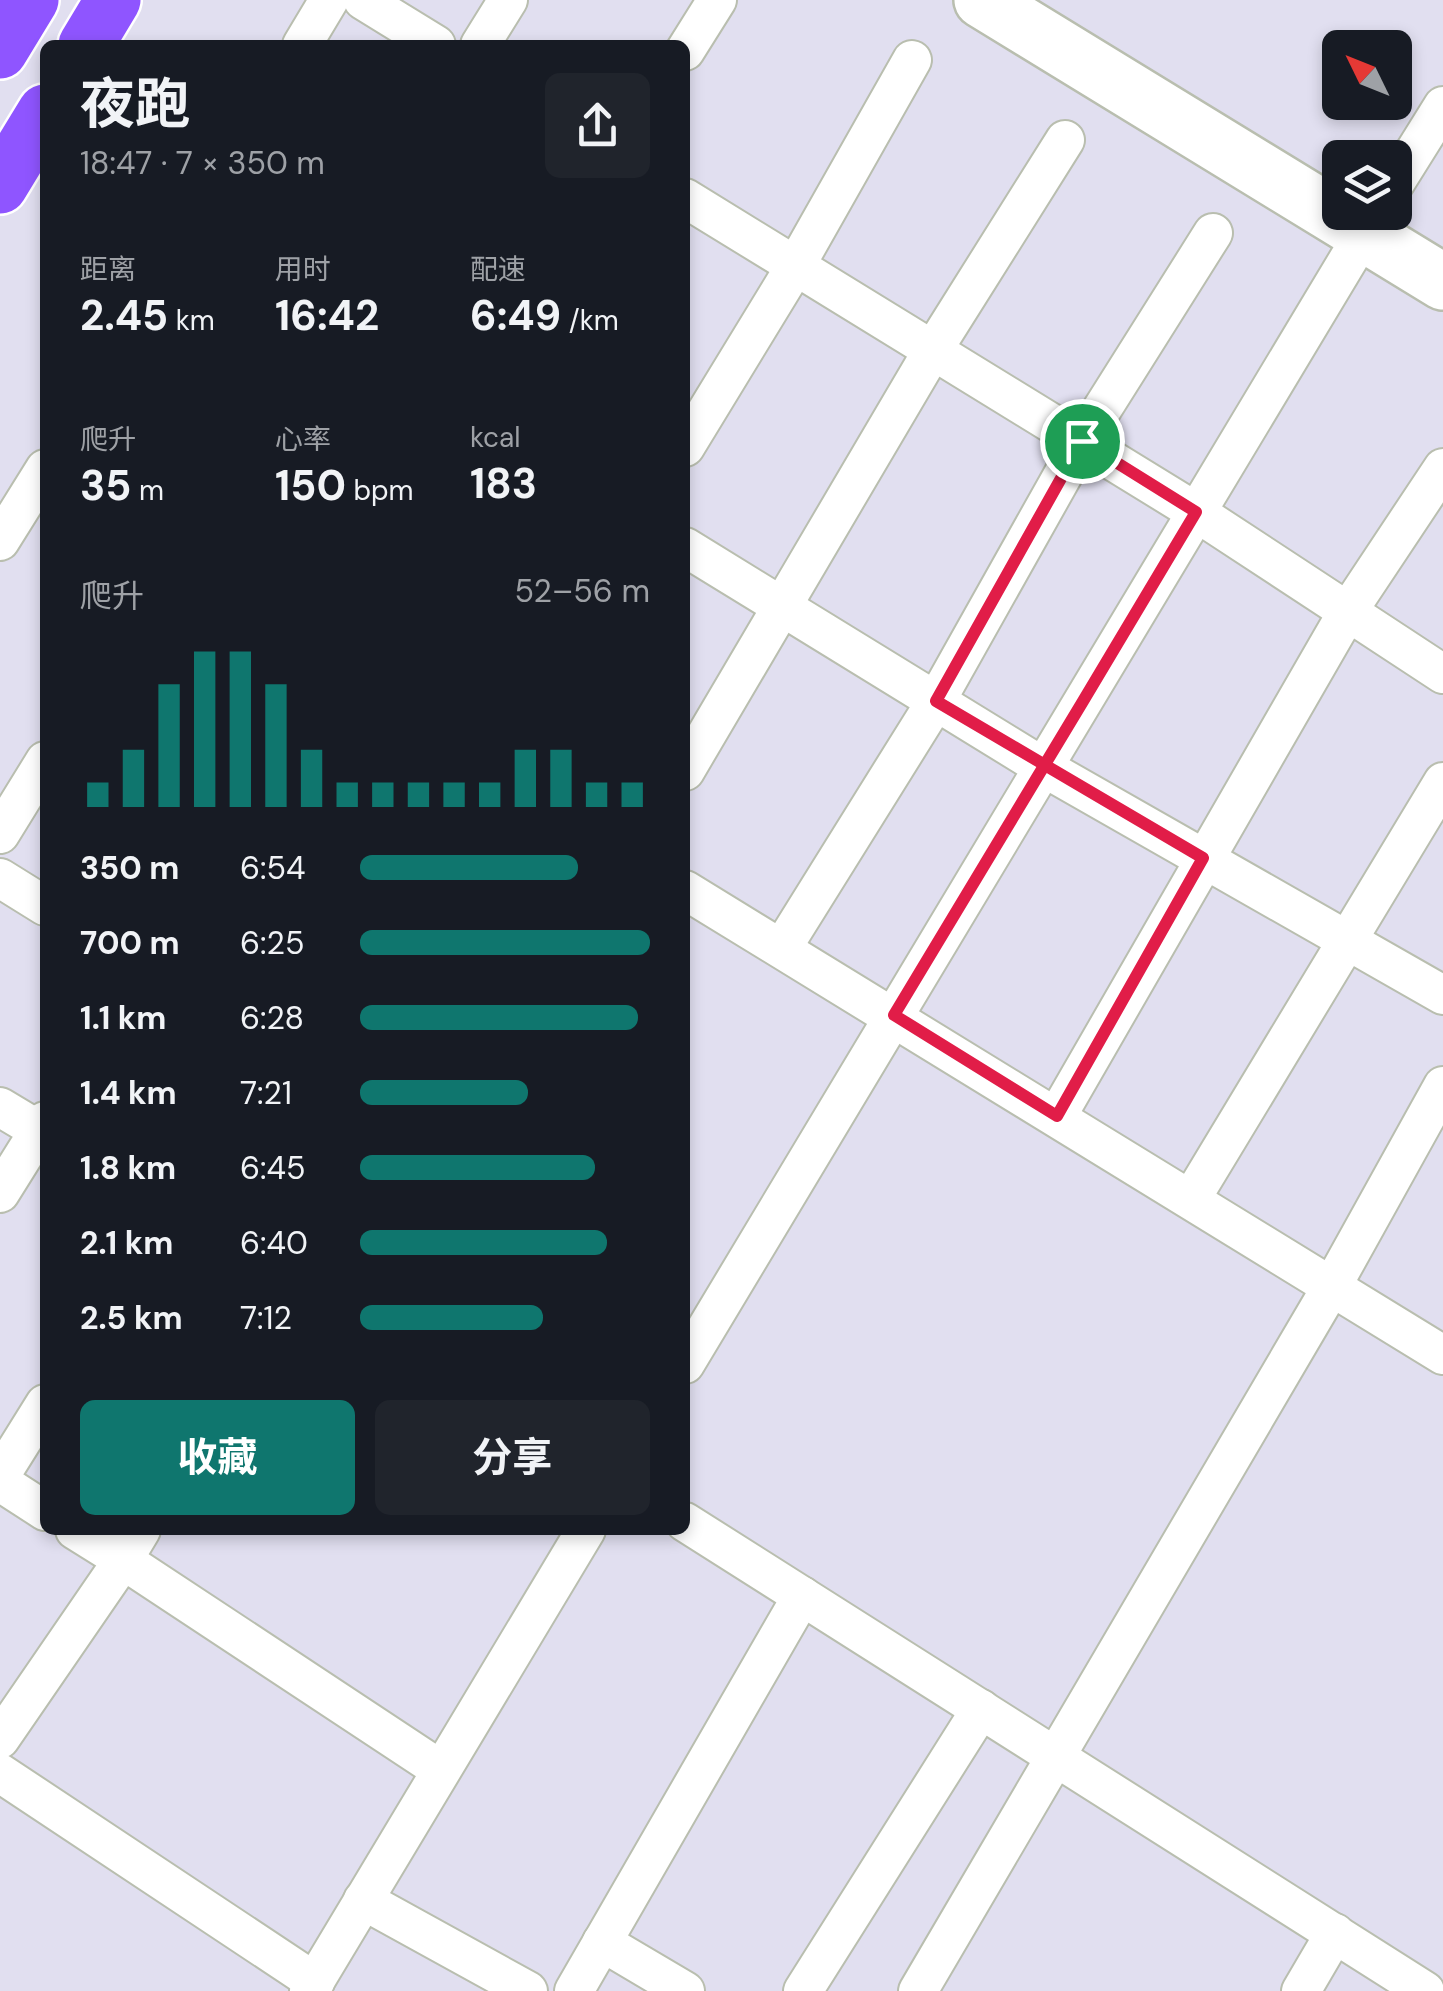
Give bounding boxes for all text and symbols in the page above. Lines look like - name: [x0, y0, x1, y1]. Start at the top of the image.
- north arrow: [1322, 30, 1412, 120]
- map controls: [1322, 30, 1412, 230]
- text: 夜跑: [80, 68, 190, 140]
- button: share: [545, 73, 650, 178]
- button: layers: [1322, 140, 1412, 230]
- text: 18:47 · 7 × 350 m: [80, 142, 325, 184]
- text: 距离: [80, 251, 136, 288]
- text: 用时: [275, 251, 331, 288]
- text: 配速: [470, 251, 526, 288]
- text: 2.45: [80, 288, 168, 343]
- text: 16:42: [275, 288, 379, 343]
- text: 6:49: [470, 288, 561, 343]
- text: km: [168, 302, 215, 339]
- text: /km: [561, 302, 619, 339]
- pin: [1040, 399, 1125, 484]
- icon: arrive: [1055, 414, 1110, 469]
- text: kcal: [470, 419, 521, 456]
- text: 爬升: [80, 421, 136, 458]
- text: 心率: [275, 421, 331, 458]
- text: 183: [470, 456, 537, 511]
- text: 35: [80, 458, 131, 513]
- text: 150: [275, 458, 346, 513]
- text: m: [131, 472, 164, 509]
- text: bpm: [346, 472, 413, 509]
- text: 52–56 m: [515, 570, 650, 612]
- text: 爬升: [80, 575, 144, 617]
- text: 350 m: [80, 847, 179, 889]
- text: 6:54: [240, 847, 306, 889]
- text: 700 m: [80, 922, 180, 964]
- text: 6:25: [240, 922, 305, 964]
- text: 1.1 km: [80, 997, 166, 1039]
- text: 6:28: [240, 997, 304, 1039]
- text: 1.4 km: [80, 1072, 177, 1114]
- text: 7:21: [240, 1072, 292, 1114]
- text: 1.8 km: [80, 1147, 176, 1189]
- text: 6:45: [240, 1147, 306, 1189]
- text: 2.1 km: [80, 1222, 173, 1264]
- text: 6:40: [240, 1222, 308, 1264]
- text: 2.5 km: [80, 1297, 183, 1339]
- text: 7:12: [240, 1297, 292, 1339]
- button: 收藏: [80, 1400, 355, 1515]
- button: 分享: [375, 1400, 650, 1515]

